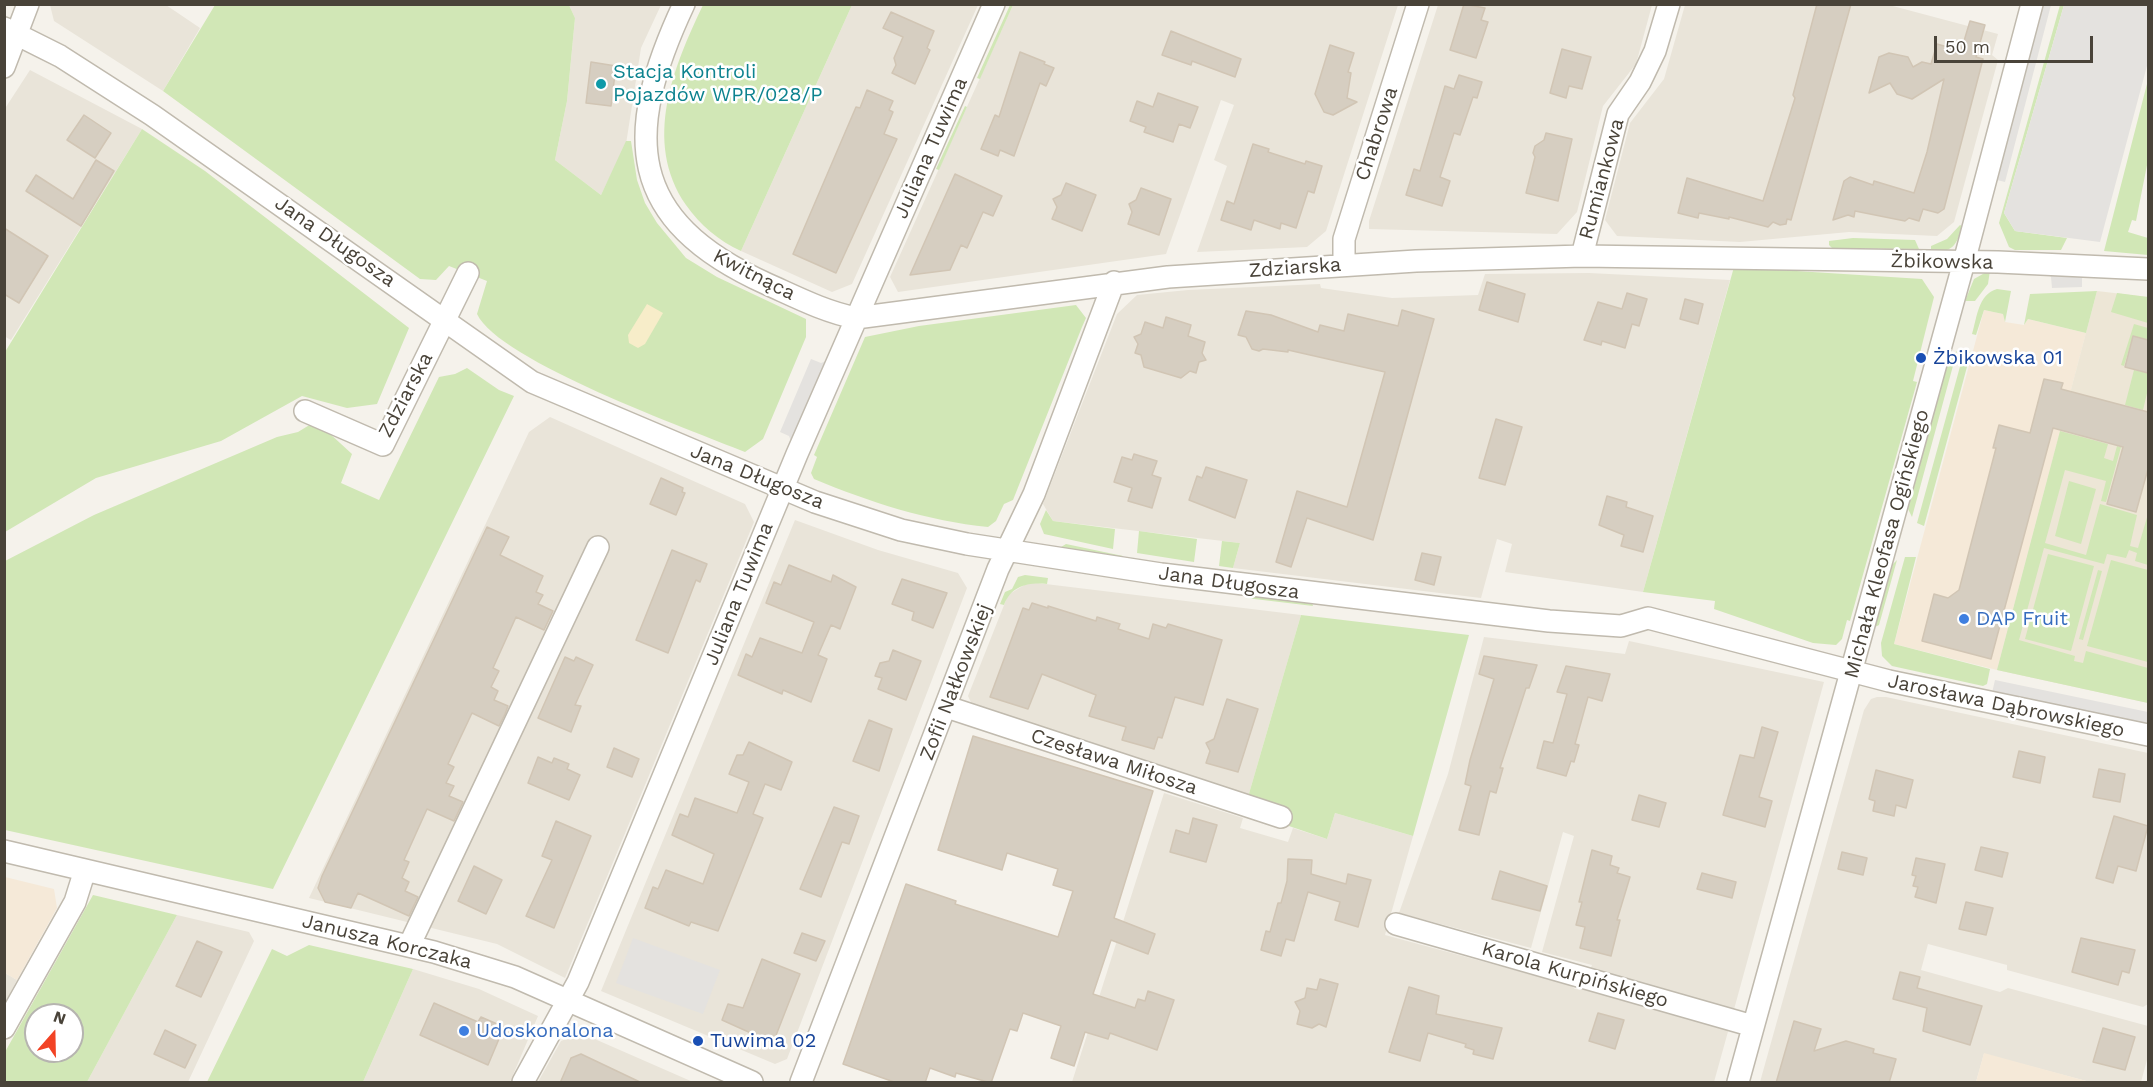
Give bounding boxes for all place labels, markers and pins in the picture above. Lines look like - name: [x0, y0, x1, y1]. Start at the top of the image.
- place label: Stacja Kontroli Pojazdów WPR/028/P: [613, 60, 822, 107]
- marker: Stacja Kontroli Pojazdów WPR/028/P: [594, 77, 608, 91]
- place label: Żbikowska 01: [1933, 346, 2063, 370]
- marker: Żbikowska 01: [1914, 351, 1928, 365]
- place label: DAP Fruit: [1976, 607, 2068, 631]
- marker: DAP Fruit: [1957, 612, 1971, 626]
- place label: Udoskonalona: [476, 1019, 614, 1043]
- marker: Udoskonalona: [457, 1024, 471, 1038]
- place label: Tuwima 02: [710, 1029, 816, 1053]
- marker: Tuwima 02: [691, 1034, 705, 1048]

